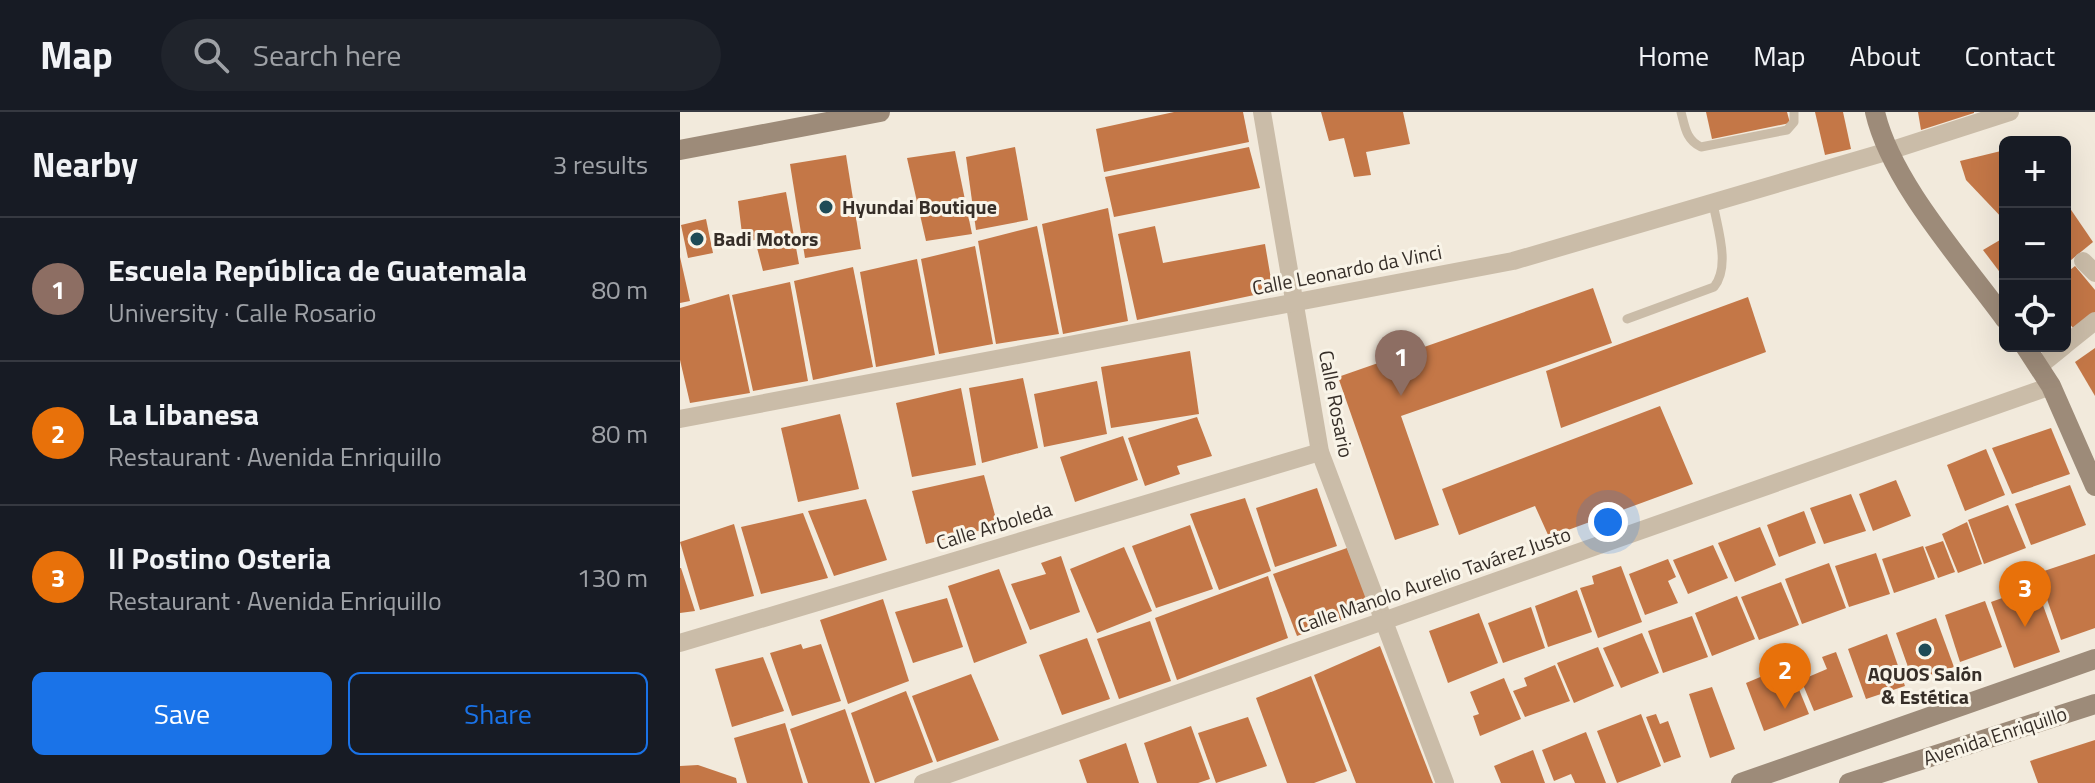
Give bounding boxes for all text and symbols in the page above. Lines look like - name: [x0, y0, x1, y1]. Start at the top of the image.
- search box: [161, 19, 721, 91]
- text: Map: [40, 26, 113, 84]
- text: Search here: [253, 32, 402, 78]
- icon: search: [189, 33, 233, 77]
- text: Home: [1638, 34, 1709, 77]
- text: Map: [1753, 34, 1806, 77]
- text: About: [1850, 34, 1920, 77]
- text: Contact: [1964, 34, 2055, 77]
- map controls: [1999, 136, 2071, 352]
- button: +: [1999, 136, 2071, 208]
- text: Nearby: [32, 138, 138, 190]
- text: 3 results: [553, 145, 648, 184]
- place label: Hyundai Boutique: [842, 191, 997, 222]
- marker: Hyundai Boutique: [817, 198, 835, 216]
- button: −: [1999, 208, 2071, 280]
- place label: Badi Motors: [713, 223, 818, 254]
- marker: Badi Motors: [688, 230, 706, 248]
- street label: Calle Leonardo da Vinci: [1249, 236, 1444, 303]
- text: Escuela República de Guatemala: [108, 247, 527, 293]
- text: 1: [51, 270, 65, 309]
- text: 80 m: [591, 270, 648, 309]
- button: locate: [1999, 280, 2071, 352]
- text: University · Calle Rosario: [108, 293, 376, 332]
- pin: 1: [1375, 330, 1427, 396]
- street label: Calle Rosario: [1311, 348, 1362, 460]
- text: La Libanesa: [108, 391, 259, 437]
- text: 2: [51, 414, 65, 453]
- text: 80 m: [591, 414, 648, 453]
- text: Restaurant · Avenida Enriquillo: [108, 437, 442, 476]
- street label: Calle Arboleda: [932, 493, 1056, 558]
- your location: [1588, 502, 1628, 542]
- street label: Calle Manolo Aurelio Tavárez Justo: [1293, 518, 1575, 641]
- text: Il Postino Osteria: [108, 535, 331, 581]
- text: 3: [51, 558, 65, 597]
- text: 130 m: [577, 558, 648, 597]
- pin: 3: [1999, 561, 2051, 627]
- text: Restaurant · Avenida Enriquillo: [108, 581, 442, 620]
- marker: AQUOS Salón & Estética: [1916, 641, 1934, 659]
- pin: 2: [1759, 643, 1811, 709]
- place label: AQUOS Salón & Estética: [1868, 658, 1982, 712]
- button: Save: [32, 672, 332, 755]
- button: Share: [348, 672, 648, 755]
- street label: Avenida Enriquillo: [1919, 698, 2071, 773]

